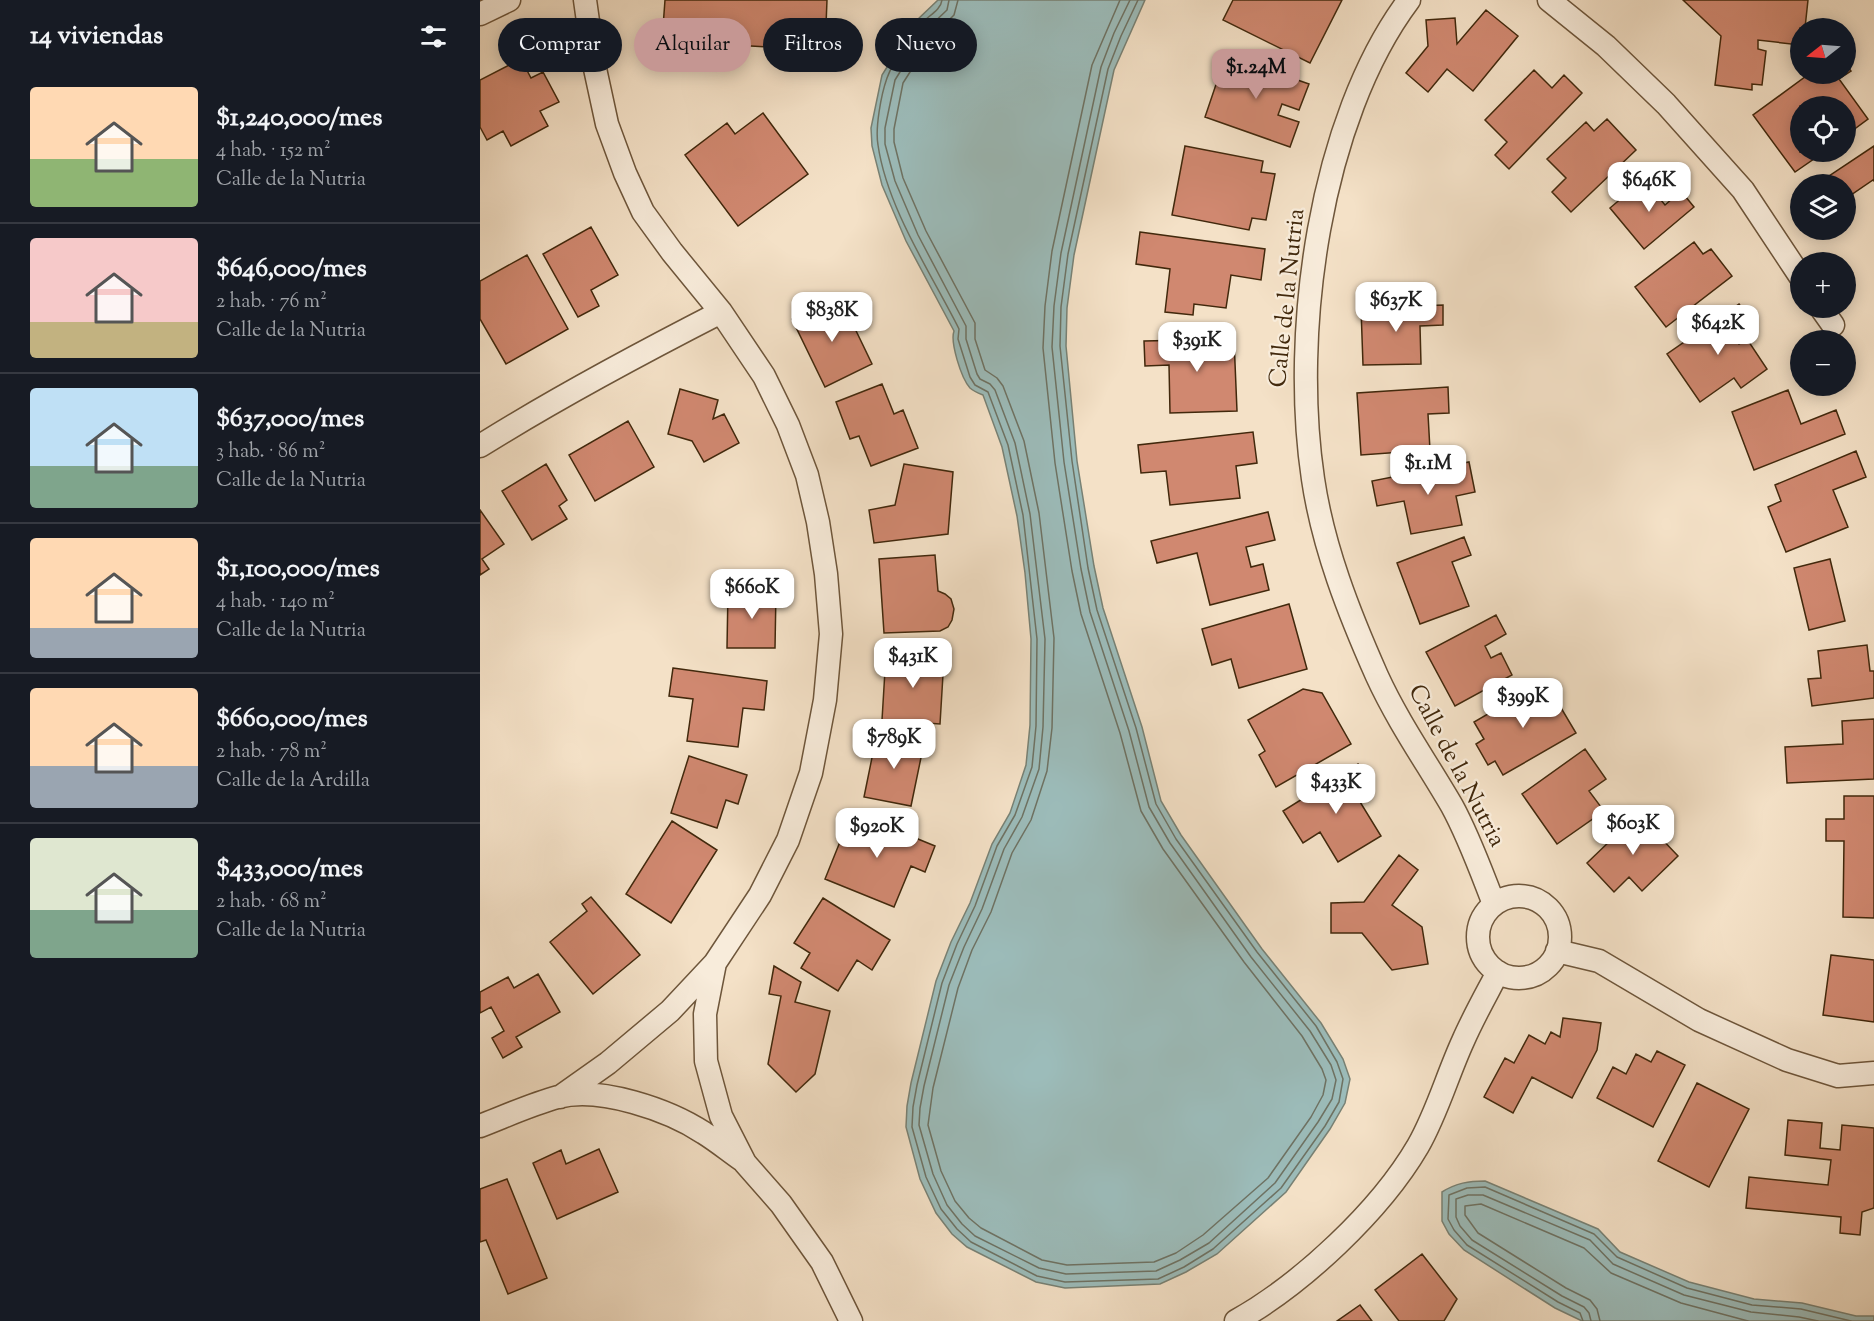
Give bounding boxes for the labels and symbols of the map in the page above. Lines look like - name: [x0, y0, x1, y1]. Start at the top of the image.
- north arrow: [1790, 18, 1856, 84]
- pin: $1.24M: [1207, 49, 1305, 100]
- pin: $646K: [1607, 162, 1691, 213]
- street label: Calle de la Nutria: [1262, 207, 1314, 389]
- pin: $637K: [1354, 282, 1438, 333]
- pin: $838K: [790, 292, 874, 343]
- pin: $642K: [1676, 305, 1760, 356]
- pin: $391K: [1155, 322, 1239, 373]
- pin: $1.1M: [1386, 445, 1470, 496]
- pin: $660K: [710, 569, 794, 620]
- pin: $431K: [871, 638, 955, 689]
- pin: $399K: [1481, 678, 1565, 729]
- street label: Calle de la Nutria: [1399, 679, 1513, 853]
- pin: $789K: [852, 719, 936, 770]
- pin: $433K: [1294, 764, 1378, 815]
- pin: $603K: [1591, 805, 1675, 856]
- pin: $920K: [835, 808, 919, 859]

